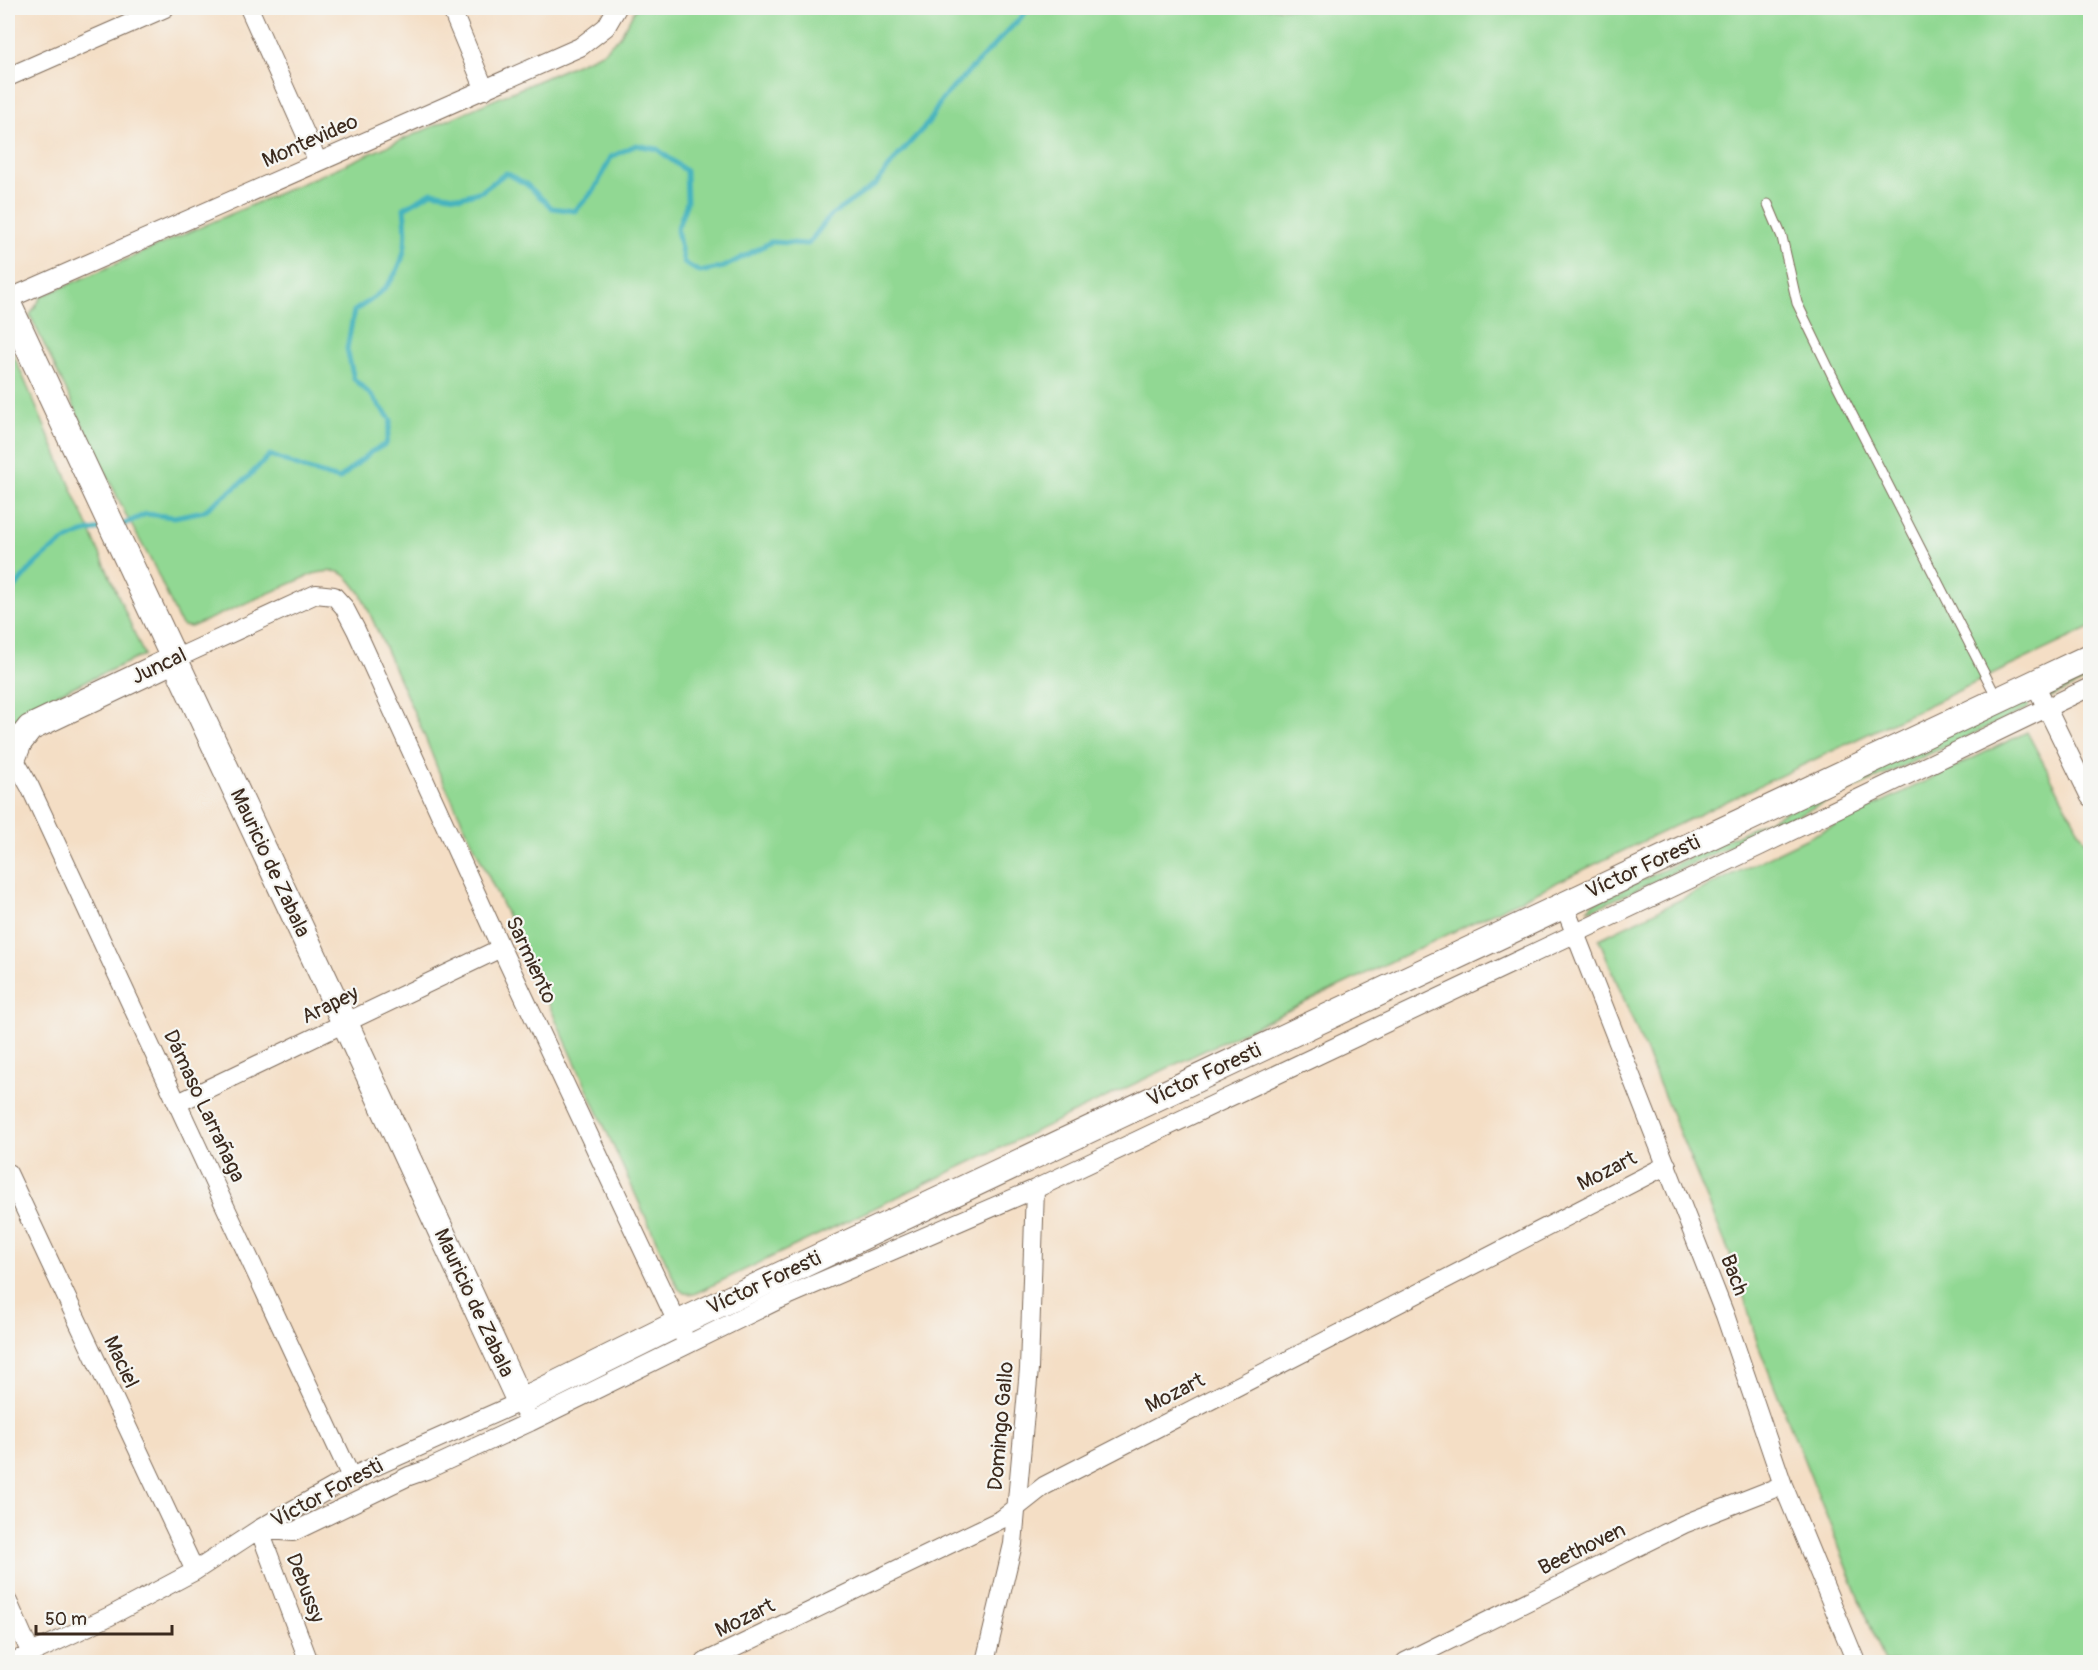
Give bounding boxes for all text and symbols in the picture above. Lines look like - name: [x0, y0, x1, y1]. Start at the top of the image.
- street label: Montevideo: [258, 108, 362, 174]
- street label: Juncal: [127, 642, 191, 690]
- street label: Mauricio de Zabala: [224, 784, 316, 942]
- street label: Víctor Foresti: [1582, 829, 1705, 905]
- street label: Sarmiento: [499, 912, 563, 1008]
- street label: Arapey: [297, 980, 363, 1030]
- street label: Dámaso Larrañaga: [157, 1025, 251, 1187]
- street label: Víctor Foresti: [1143, 1037, 1266, 1113]
- street label: Mozart: [1573, 1144, 1642, 1197]
- street label: Mauricio de Zabala: [428, 1224, 520, 1382]
- street label: Víctor Foresti: [703, 1245, 826, 1321]
- street label: Bach: [1714, 1250, 1754, 1300]
- street label: Maciel: [97, 1332, 145, 1392]
- street label: Domingo Gallo: [982, 1360, 1020, 1492]
- street label: Mozart: [1141, 1366, 1210, 1419]
- street label: Víctor Foresti: [266, 1452, 388, 1534]
- street label: Beethoven: [1534, 1516, 1630, 1582]
- street label: Debussy: [279, 1549, 331, 1627]
- street label: Mozart: [711, 1592, 780, 1644]
- scale bar: [36, 1598, 172, 1636]
- text: 50 m: [45, 1608, 87, 1631]

